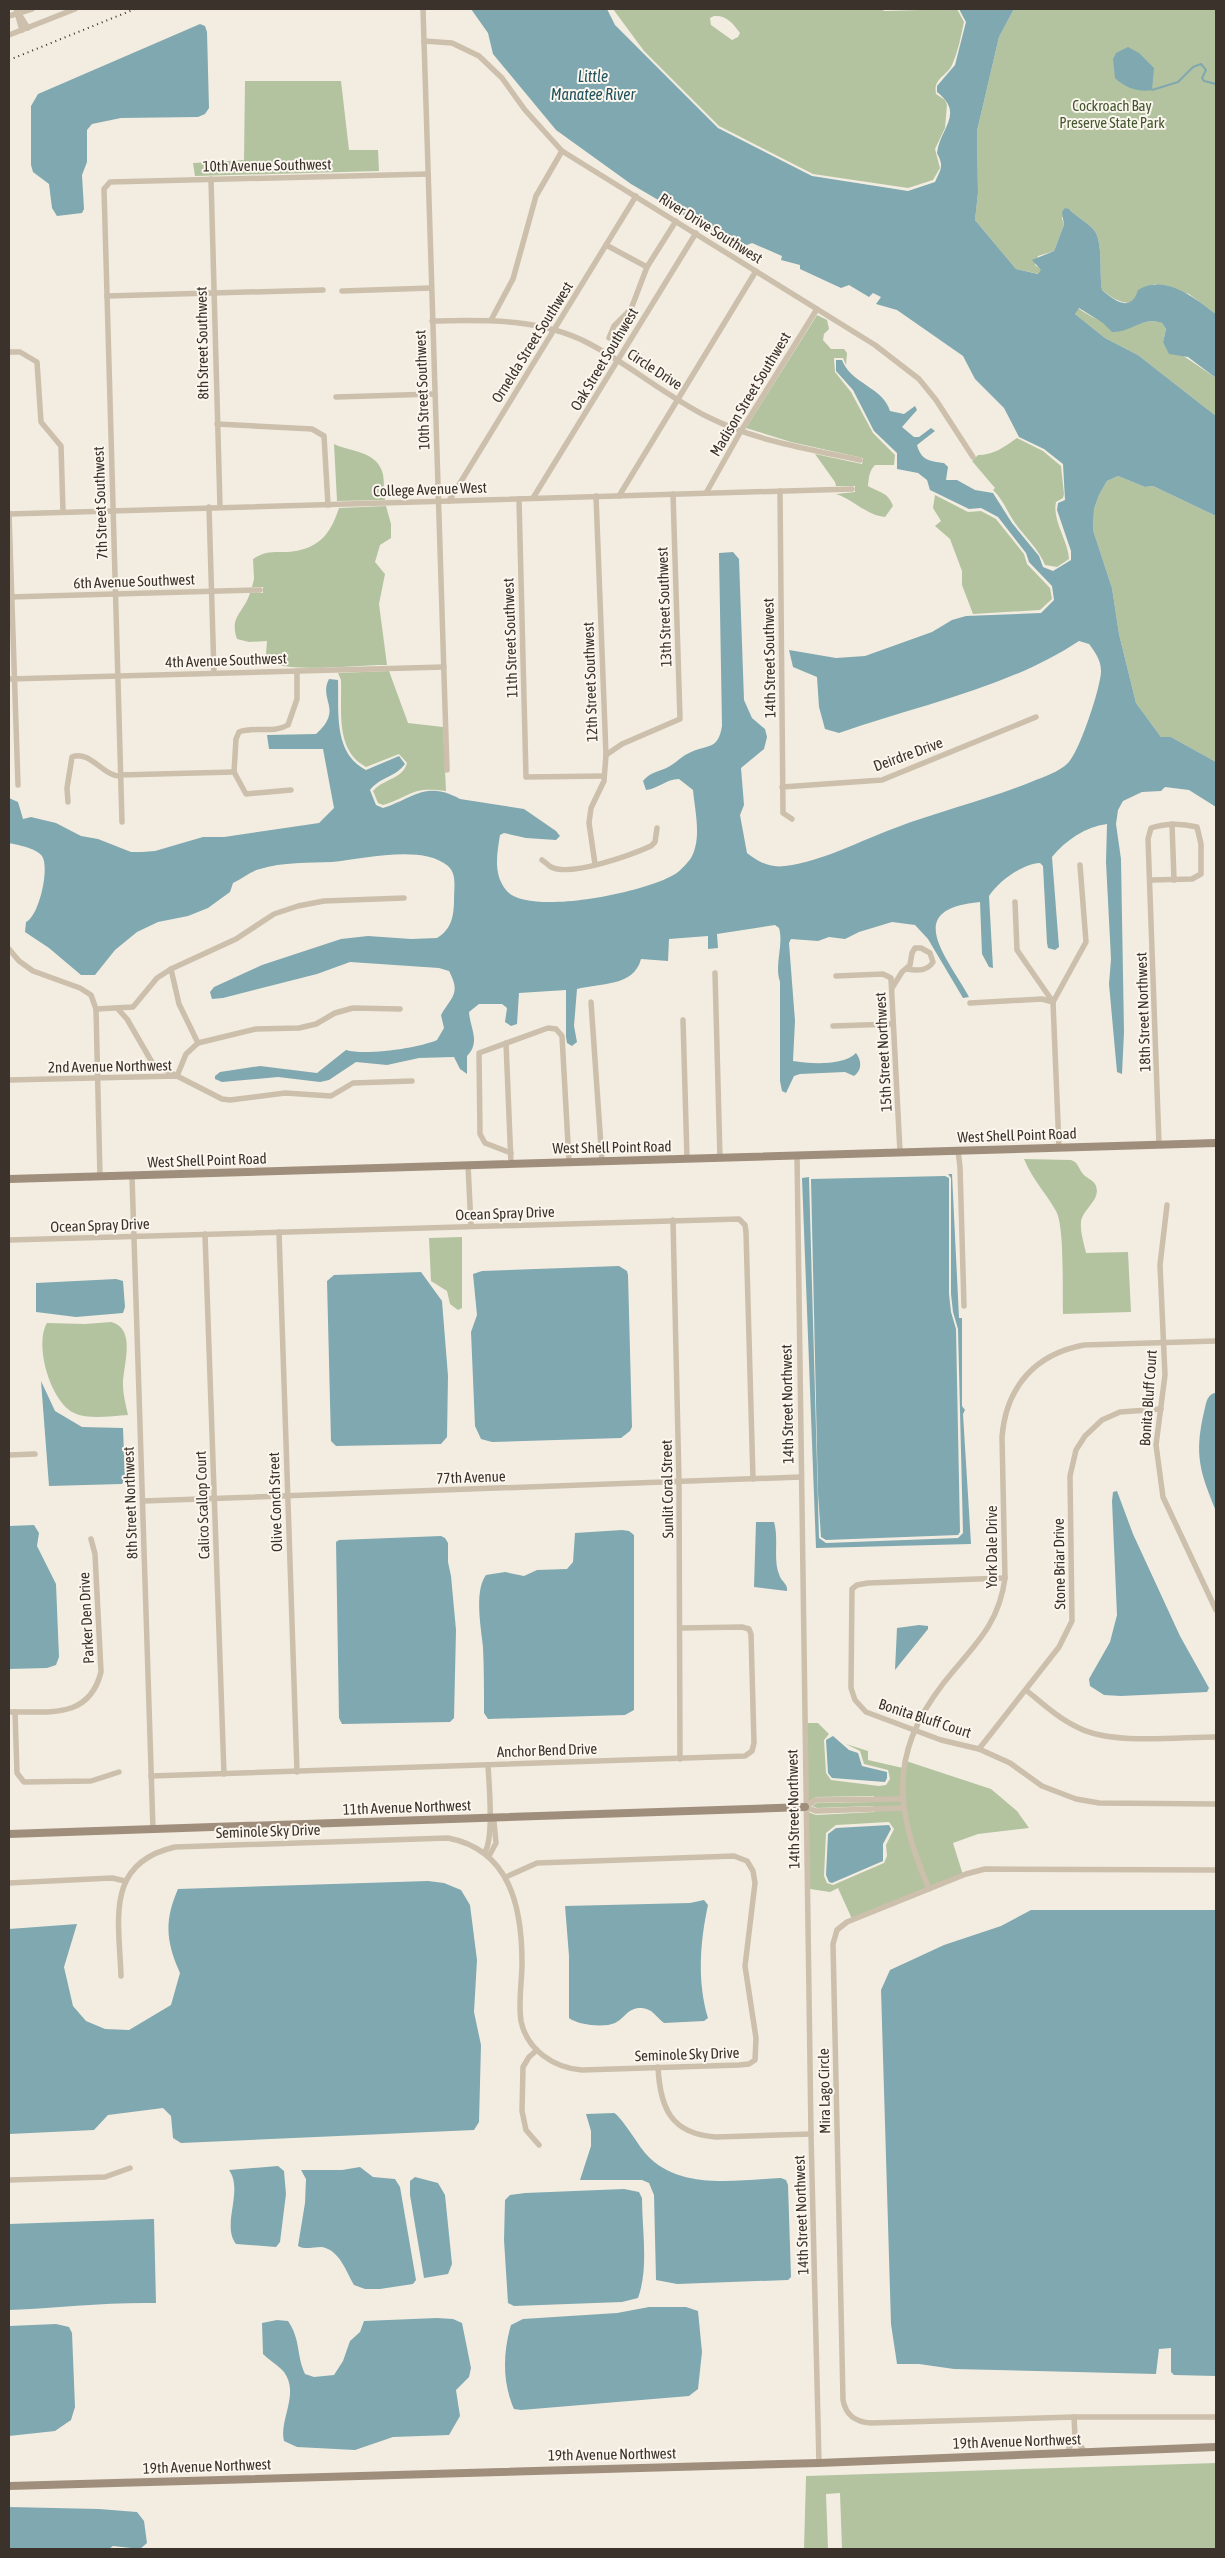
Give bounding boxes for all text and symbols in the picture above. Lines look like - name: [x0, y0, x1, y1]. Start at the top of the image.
- water label: Little Manatee River: [551, 67, 636, 103]
- park label: Cockroach Bay Preserve State Park: [1059, 97, 1165, 131]
- street label: 10th Avenue Southwest: [202, 155, 332, 175]
- street label: River Drive Southwest: [656, 189, 766, 267]
- street label: Ornelda Street Southwest: [488, 278, 576, 406]
- street label: 8th Street Southwest: [193, 286, 211, 400]
- street label: Oak Street Southwest: [567, 305, 641, 413]
- street label: Madison Street Southwest: [706, 329, 794, 459]
- street label: 10th Street Southwest: [411, 330, 433, 450]
- street label: Circle Drive: [624, 345, 686, 393]
- street label: 7th Street Southwest: [90, 446, 110, 560]
- street label: College Avenue West: [373, 479, 487, 499]
- street label: 13th Street Southwest: [653, 547, 675, 667]
- street label: 6th Avenue Southwest: [73, 570, 195, 592]
- street label: 11th Street Southwest: [499, 578, 521, 698]
- street label: 14th Street Southwest: [759, 598, 779, 718]
- street label: 12th Street Southwest: [579, 622, 601, 742]
- street label: 4th Avenue Southwest: [165, 649, 287, 671]
- street label: Deirdre Drive: [871, 734, 945, 774]
- street label: 18th Street Northwest: [1132, 952, 1154, 1072]
- street label: 15th Street Northwest: [871, 992, 895, 1112]
- street label: 2nd Avenue Northwest: [48, 1056, 172, 1076]
- street label: West Shell Point Road: [957, 1124, 1077, 1146]
- street label: West Shell Point Road: [552, 1137, 672, 1157]
- street label: West Shell Point Road: [147, 1149, 267, 1171]
- street label: Ocean Spray Drive: [455, 1203, 555, 1223]
- street label: Ocean Spray Drive: [50, 1215, 150, 1235]
- street label: 14th Street Northwest: [777, 1344, 797, 1464]
- street label: Bonita Bluff Court: [1136, 1349, 1160, 1447]
- street label: Sunlit Coral Street: [658, 1440, 676, 1538]
- street label: 8th Street Northwest: [120, 1446, 140, 1560]
- street label: Calico Scallop Court: [192, 1451, 212, 1559]
- street label: Olive Conch Street: [265, 1452, 285, 1552]
- street label: 77th Avenue: [436, 1467, 506, 1487]
- street label: York Dale Drive: [983, 1505, 1000, 1589]
- street label: Stone Briar Drive: [1050, 1518, 1068, 1610]
- street label: Parker Den Drive: [75, 1572, 97, 1664]
- street label: Bonita Bluff Court: [877, 1695, 973, 1741]
- street label: Anchor Bend Drive: [496, 1740, 598, 1760]
- street label: 14th Street Northwest: [783, 1749, 803, 1869]
- street label: 11th Avenue Northwest: [343, 1796, 471, 1818]
- street label: Seminole Sky Drive: [215, 1821, 321, 1841]
- street label: Seminole Sky Drive: [634, 2044, 740, 2064]
- street label: Mira Lago Circle: [815, 2048, 833, 2134]
- street label: 14th Street Northwest: [790, 2155, 812, 2275]
- street label: 19th Avenue Northwest: [953, 2430, 1081, 2452]
- street label: 19th Avenue Northwest: [548, 2444, 676, 2464]
- street label: 19th Avenue Northwest: [143, 2455, 271, 2477]

